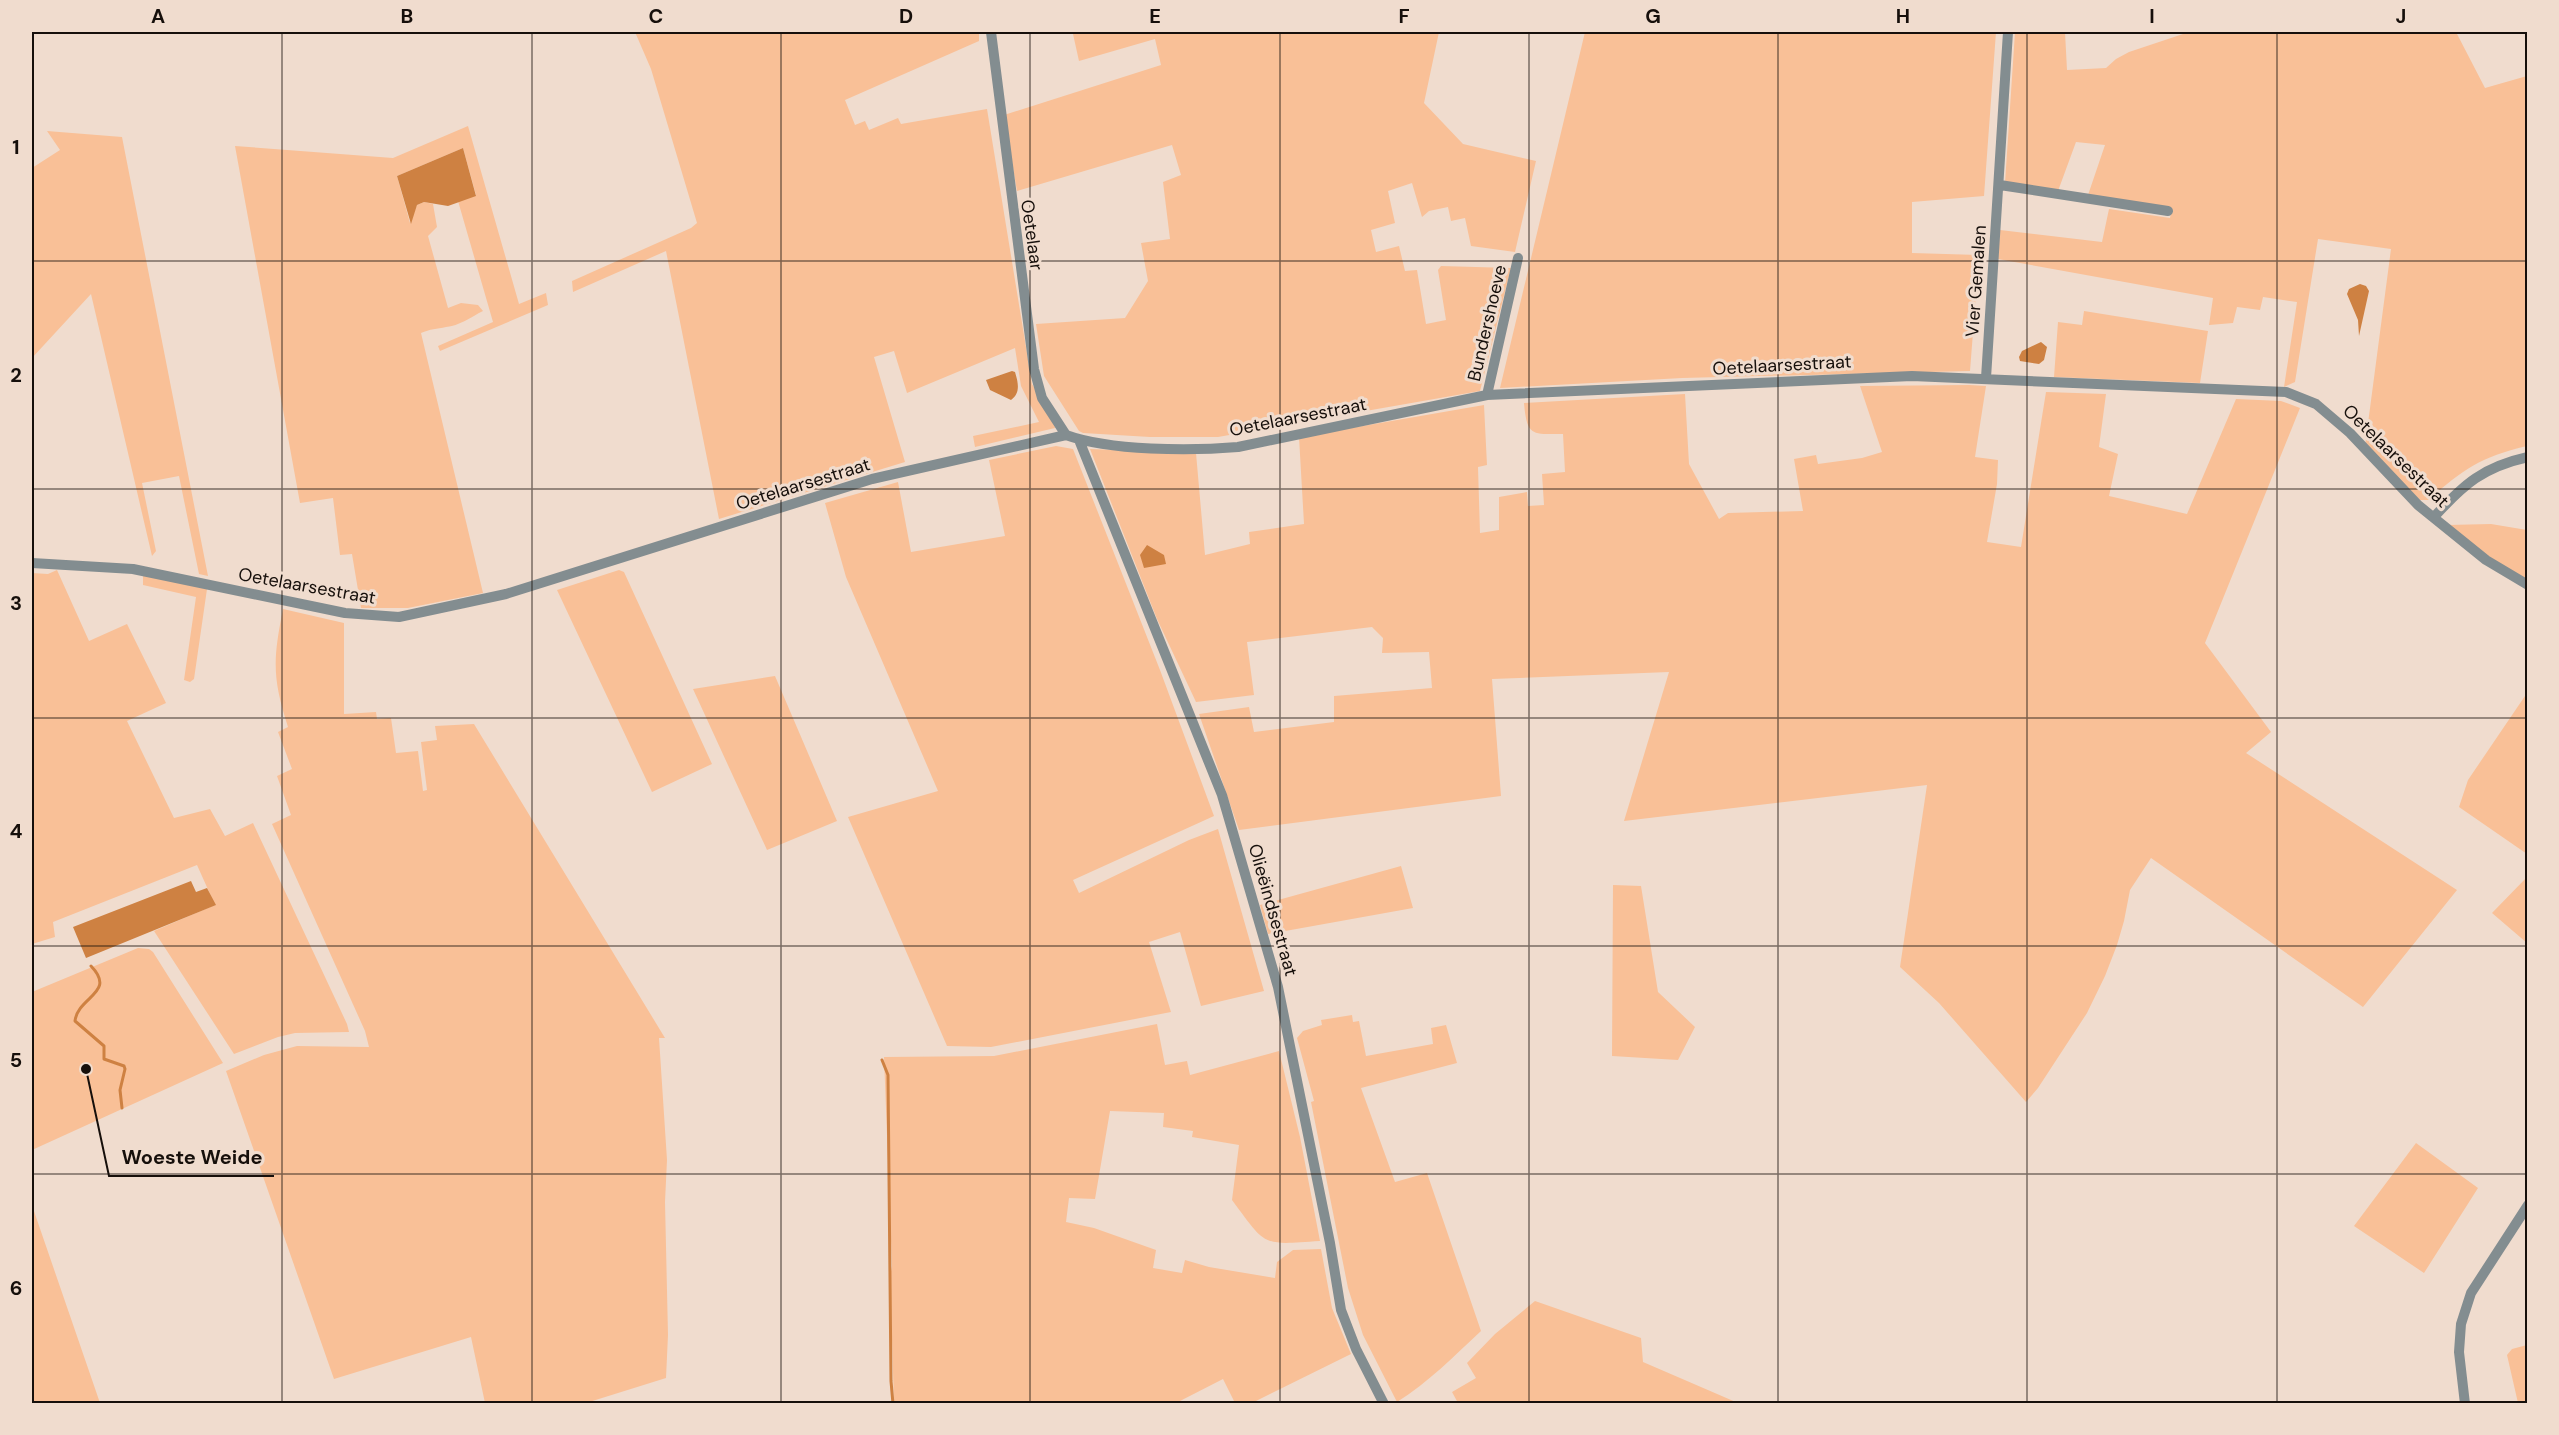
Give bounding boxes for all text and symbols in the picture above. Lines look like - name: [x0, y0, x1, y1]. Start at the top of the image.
- text: A: [151, 3, 165, 29]
- text: B: [401, 3, 413, 29]
- text: C: [649, 3, 663, 29]
- text: D: [899, 3, 913, 29]
- text: E: [1149, 3, 1161, 29]
- text: F: [1398, 3, 1410, 29]
- text: G: [1645, 3, 1661, 29]
- text: H: [1896, 3, 1910, 29]
- text: I: [2149, 3, 2155, 29]
- text: J: [2396, 3, 2406, 29]
- text: 1: [12, 134, 20, 160]
- street label: Oetelaar: [1015, 198, 1049, 272]
- street label: Vier Gemalen: [1960, 224, 1992, 338]
- street label: Bundershoeve: [1462, 262, 1512, 384]
- street label: Oetelaarsestraat: [1712, 349, 1852, 381]
- text: 2: [10, 362, 22, 388]
- street label: Oetelaarsestraat: [1227, 392, 1369, 442]
- street label: Oetelaarsestraat: [2338, 399, 2454, 513]
- street label: Oetelaarsestraat: [733, 452, 873, 516]
- street label: Oetelaarsestraat: [236, 562, 378, 610]
- text: 3: [10, 590, 22, 616]
- text: 4: [10, 818, 23, 844]
- street label: Olieëindsestraat: [1243, 841, 1303, 979]
- text: 5: [10, 1047, 22, 1073]
- callout: Woeste Weide: [109, 1138, 274, 1176]
- text: Woeste Weide: [122, 1144, 262, 1170]
- text: 6: [10, 1275, 22, 1301]

